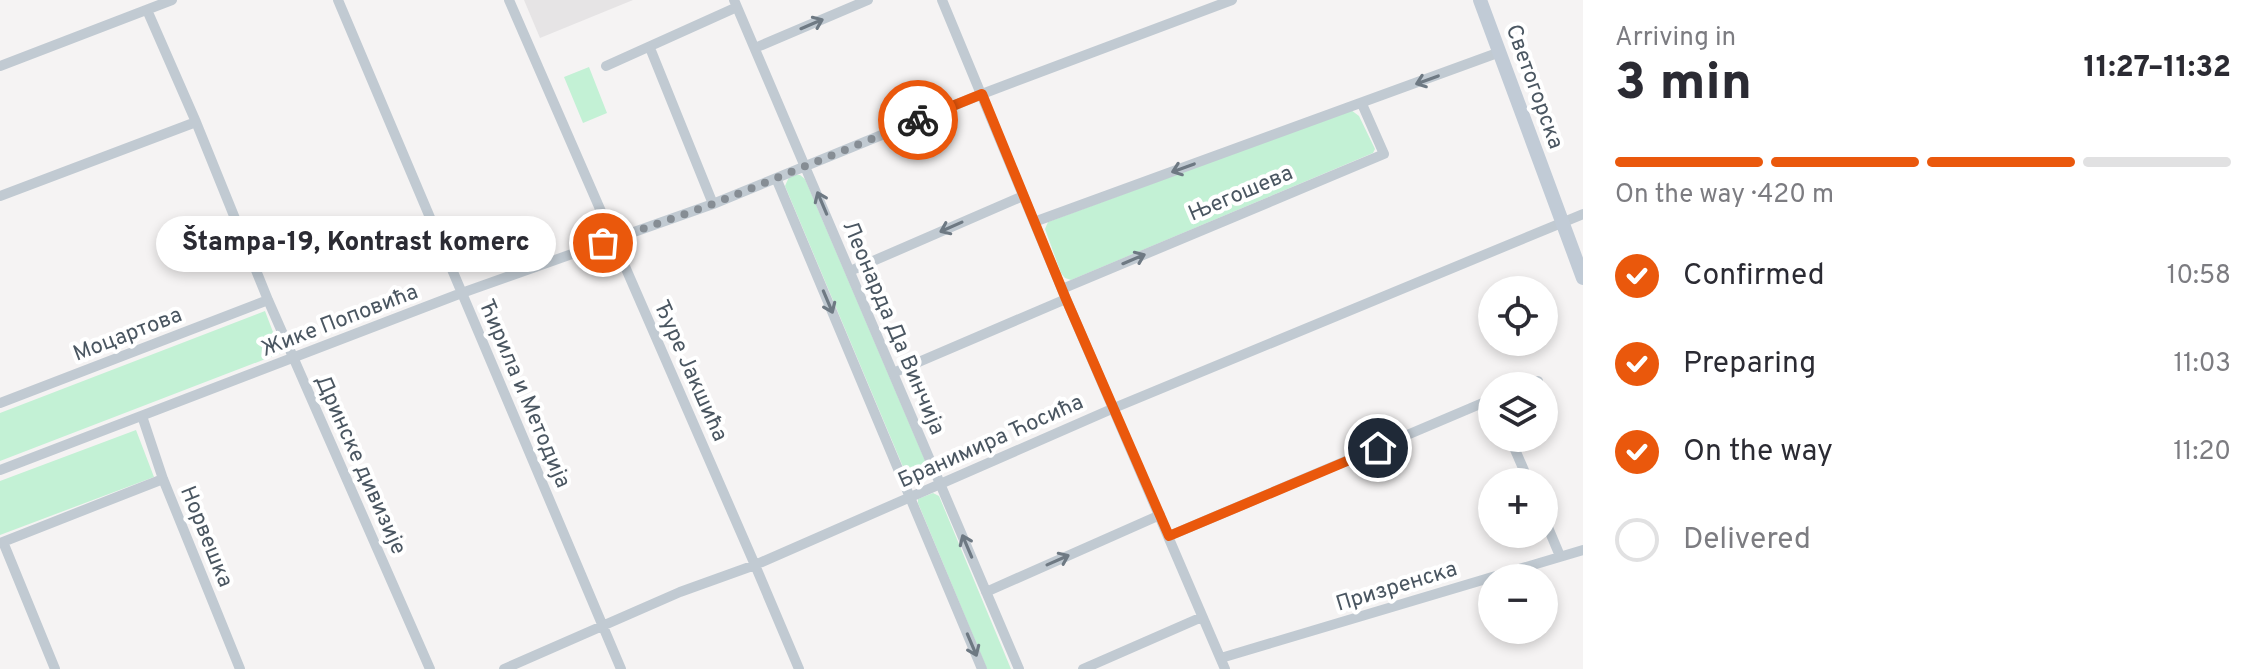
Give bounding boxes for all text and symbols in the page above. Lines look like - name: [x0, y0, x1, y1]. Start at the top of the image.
- one-way arrow: [799, 16, 823, 30]
- street label: Светогорска: [1499, 21, 1569, 153]
- text: Arriving in: [1615, 22, 1736, 55]
- text: 11:27–11:32: [2084, 50, 2231, 87]
- text: 3 min: [1615, 52, 1752, 118]
- one-way arrow: [1415, 73, 1440, 88]
- courier: [878, 80, 958, 160]
- icon: bike: [896, 98, 940, 142]
- street label: Његошева: [1185, 160, 1297, 228]
- one-way arrow: [1171, 162, 1196, 177]
- text: On the way · 420 m: [1615, 179, 1834, 212]
- one-way arrow: [813, 191, 828, 216]
- pin: [569, 209, 637, 277]
- callout: Štampa-19, Kontrast komerc: [155, 215, 555, 271]
- street label: Леонарда Да Винчија: [835, 217, 950, 439]
- icon: bag: [581, 221, 625, 265]
- one-way arrow: [939, 221, 964, 236]
- text: Štampa-19, Kontrast komerc: [182, 227, 530, 260]
- one-way arrow: [1121, 250, 1146, 265]
- icon: check: [1615, 254, 1659, 298]
- text: Confirmed: [1683, 258, 1825, 295]
- text: 10:58: [2167, 260, 2231, 293]
- map controls: [1478, 276, 1558, 644]
- button: locate: [1478, 276, 1558, 356]
- street label: Жике Поповића: [258, 279, 422, 364]
- one-way arrow: [822, 289, 836, 314]
- street label: Ћирила и Методија: [472, 296, 576, 492]
- street label: Ђуре Јакшића: [647, 296, 733, 446]
- street label: Моцартова: [70, 302, 186, 368]
- icon: check: [1615, 342, 1659, 386]
- text: Preparing: [1683, 346, 1816, 383]
- text: 11:03: [2173, 348, 2231, 381]
- street label: Дринске дивизије: [308, 371, 411, 559]
- button: layers: [1478, 372, 1558, 452]
- street label: Бранимира Ћосића: [894, 389, 1088, 495]
- pin: [1344, 414, 1412, 482]
- icon: home: [1356, 426, 1400, 470]
- icon: check: [1615, 430, 1659, 474]
- text: On the way: [1683, 434, 1833, 471]
- text: 11:20: [2173, 436, 2231, 469]
- button: +: [1478, 468, 1558, 548]
- street label: Норвешка: [173, 482, 238, 591]
- text: Delivered: [1683, 522, 1811, 559]
- one-way arrow: [958, 534, 973, 559]
- one-way arrow: [1045, 552, 1069, 567]
- street label: Призренска: [1333, 556, 1461, 619]
- button: −: [1478, 564, 1558, 644]
- one-way arrow: [966, 632, 981, 657]

